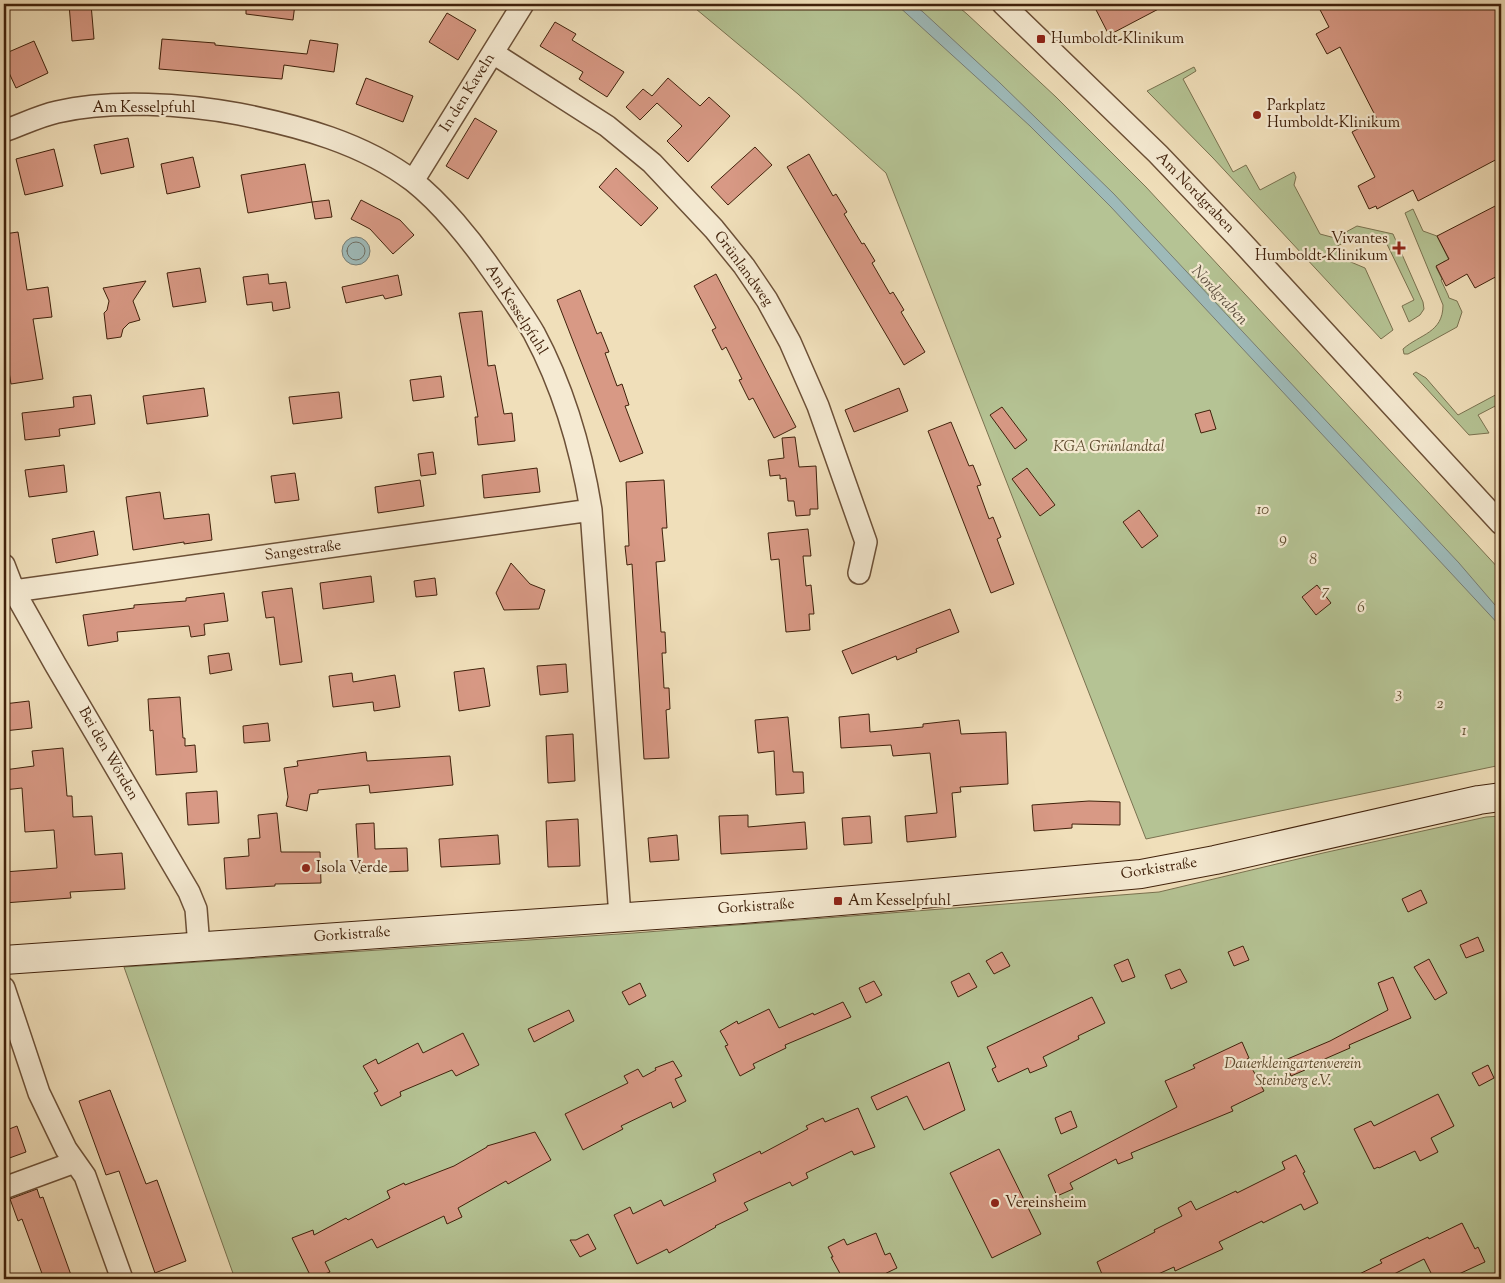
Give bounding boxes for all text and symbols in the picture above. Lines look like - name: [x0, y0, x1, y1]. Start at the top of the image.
- place label: Humboldt-Klinikum: [1051, 29, 1185, 50]
- marker: Humboldt-Klinikum: [1035, 33, 1047, 45]
- street label: In den Kaveln: [435, 49, 501, 136]
- place label: Parkplatz Humboldt-Klinikum: [1267, 96, 1401, 134]
- street label: Am Kesselpfuhl: [93, 98, 195, 119]
- marker: Parkplatz Humboldt-Klinikum: [1251, 109, 1263, 121]
- street label: Am Nordgraben: [1151, 148, 1239, 238]
- street label: Grünlandweg: [708, 227, 778, 311]
- place label: Vivantes Humboldt-Klinikum: [1255, 229, 1389, 267]
- marker: Vivantes Humboldt-Klinikum: [1392, 241, 1406, 255]
- street label: Am Kesselpfuhl: [480, 261, 552, 359]
- water label: Nordgraben: [1185, 261, 1253, 331]
- park label: KGA Grünlandtal: [1053, 437, 1165, 458]
- park label: 10: [1257, 500, 1269, 521]
- park label: 9: [1279, 529, 1287, 550]
- street label: Sangestraße: [263, 535, 343, 567]
- park label: 8: [1309, 550, 1317, 571]
- park label: 7: [1321, 581, 1330, 602]
- park label: 6: [1357, 598, 1365, 619]
- park label: 3: [1395, 684, 1402, 705]
- park label: 2: [1437, 694, 1444, 715]
- street label: Bei den Wörden: [73, 704, 143, 805]
- park label: 1: [1462, 721, 1467, 742]
- street label: Gorkistraße: [1119, 853, 1199, 885]
- place label: Isola Verde: [316, 858, 388, 879]
- marker: Isola Verde: [300, 862, 312, 874]
- place label: Am Kesselpfuhl: [848, 891, 951, 912]
- street label: Gorkistraße: [717, 894, 795, 920]
- marker: Am Kesselpfuhl: [832, 895, 844, 907]
- street label: Gorkistraße: [313, 922, 391, 948]
- park label: Dauerkleingartenverein Steinberg e.V.: [1224, 1054, 1362, 1092]
- place label: Vereinsheim: [1005, 1193, 1087, 1214]
- marker: Vereinsheim: [989, 1197, 1001, 1209]

